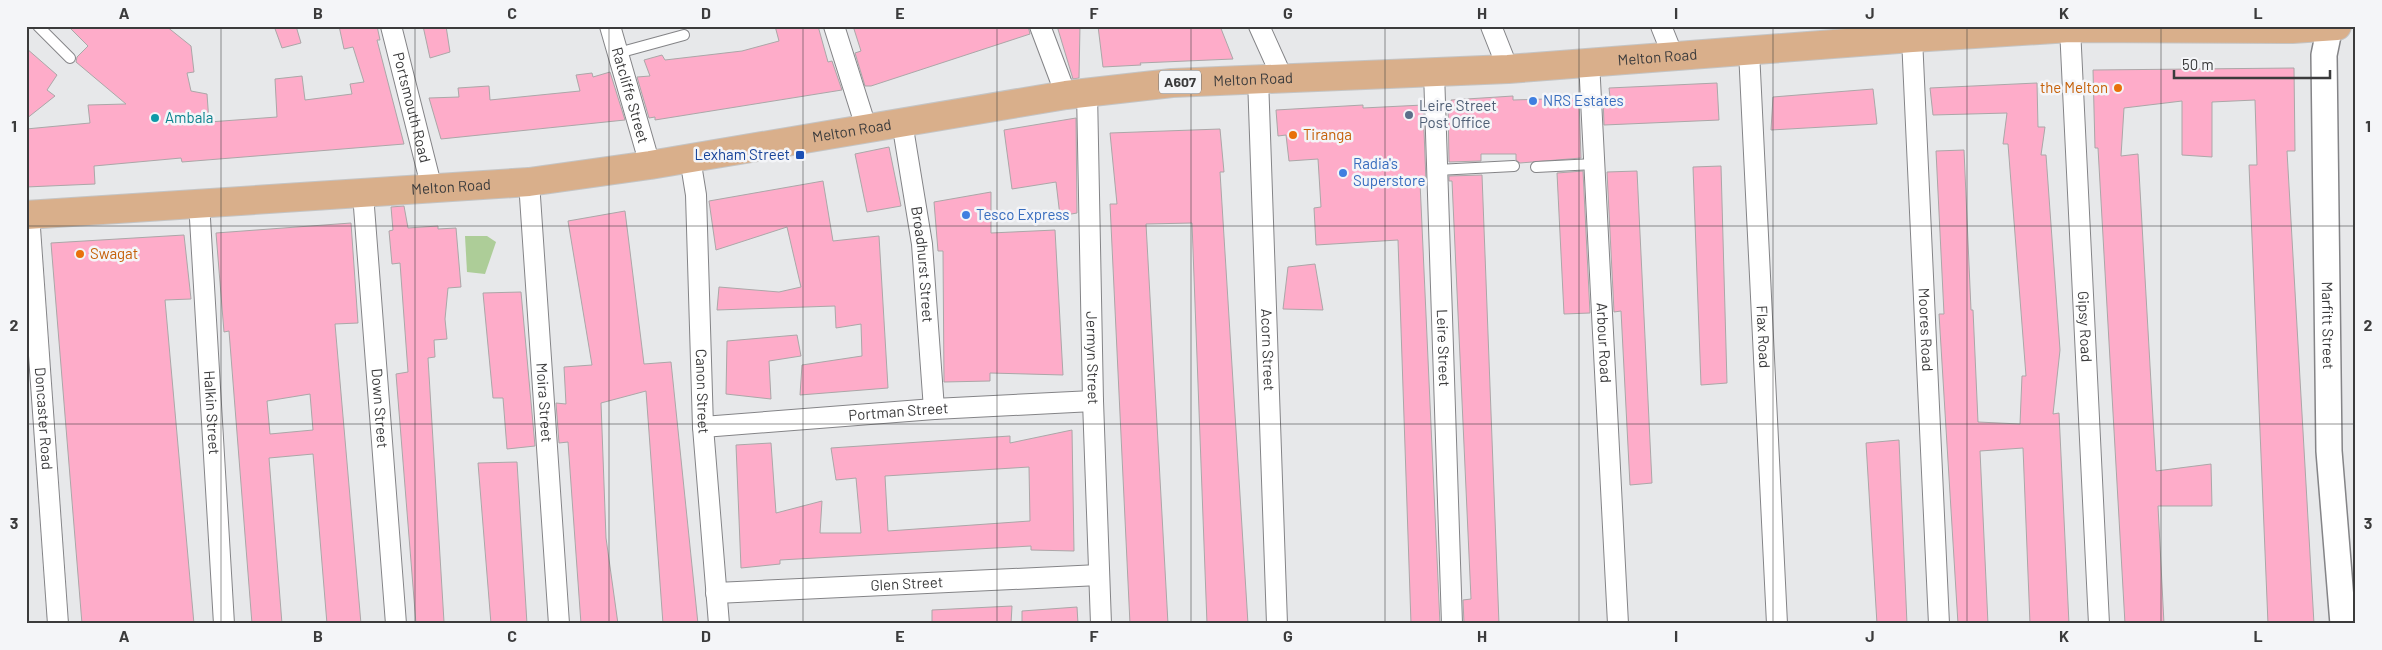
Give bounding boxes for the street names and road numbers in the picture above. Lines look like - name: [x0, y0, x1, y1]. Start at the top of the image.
- street label: Ratcliffe Street: [609, 45, 653, 145]
- street label: Melton Road: [1617, 45, 1698, 69]
- street label: Portsmouth Road: [390, 50, 435, 164]
- street label: Melton Road: [1213, 68, 1293, 89]
- road number: A607: [1159, 70, 1201, 94]
- street label: Melton Road: [811, 115, 893, 146]
- street label: Melton Road: [411, 175, 491, 198]
- street label: Broadhurst Street: [908, 205, 938, 323]
- street label: Marfitt Street: [2319, 281, 2338, 369]
- street label: Moores Road: [1916, 287, 1937, 372]
- street label: Gipsy Road: [2075, 291, 2096, 363]
- street label: Arbour Road: [1593, 302, 1616, 383]
- street label: Flax Road: [1753, 305, 1774, 369]
- street label: Acorn Street: [1258, 308, 1279, 391]
- street label: Leire Street: [1434, 309, 1454, 387]
- street label: Jermyn Street: [1083, 311, 1103, 405]
- street label: Canon Street: [693, 349, 714, 435]
- street label: Moira Street: [533, 362, 557, 443]
- street label: Doncaster Road: [32, 366, 57, 470]
- street label: Down Street: [368, 368, 392, 449]
- street label: Halkin Street: [201, 370, 224, 455]
- street label: Portman Street: [848, 398, 949, 424]
- street label: Glen Street: [870, 572, 943, 594]

